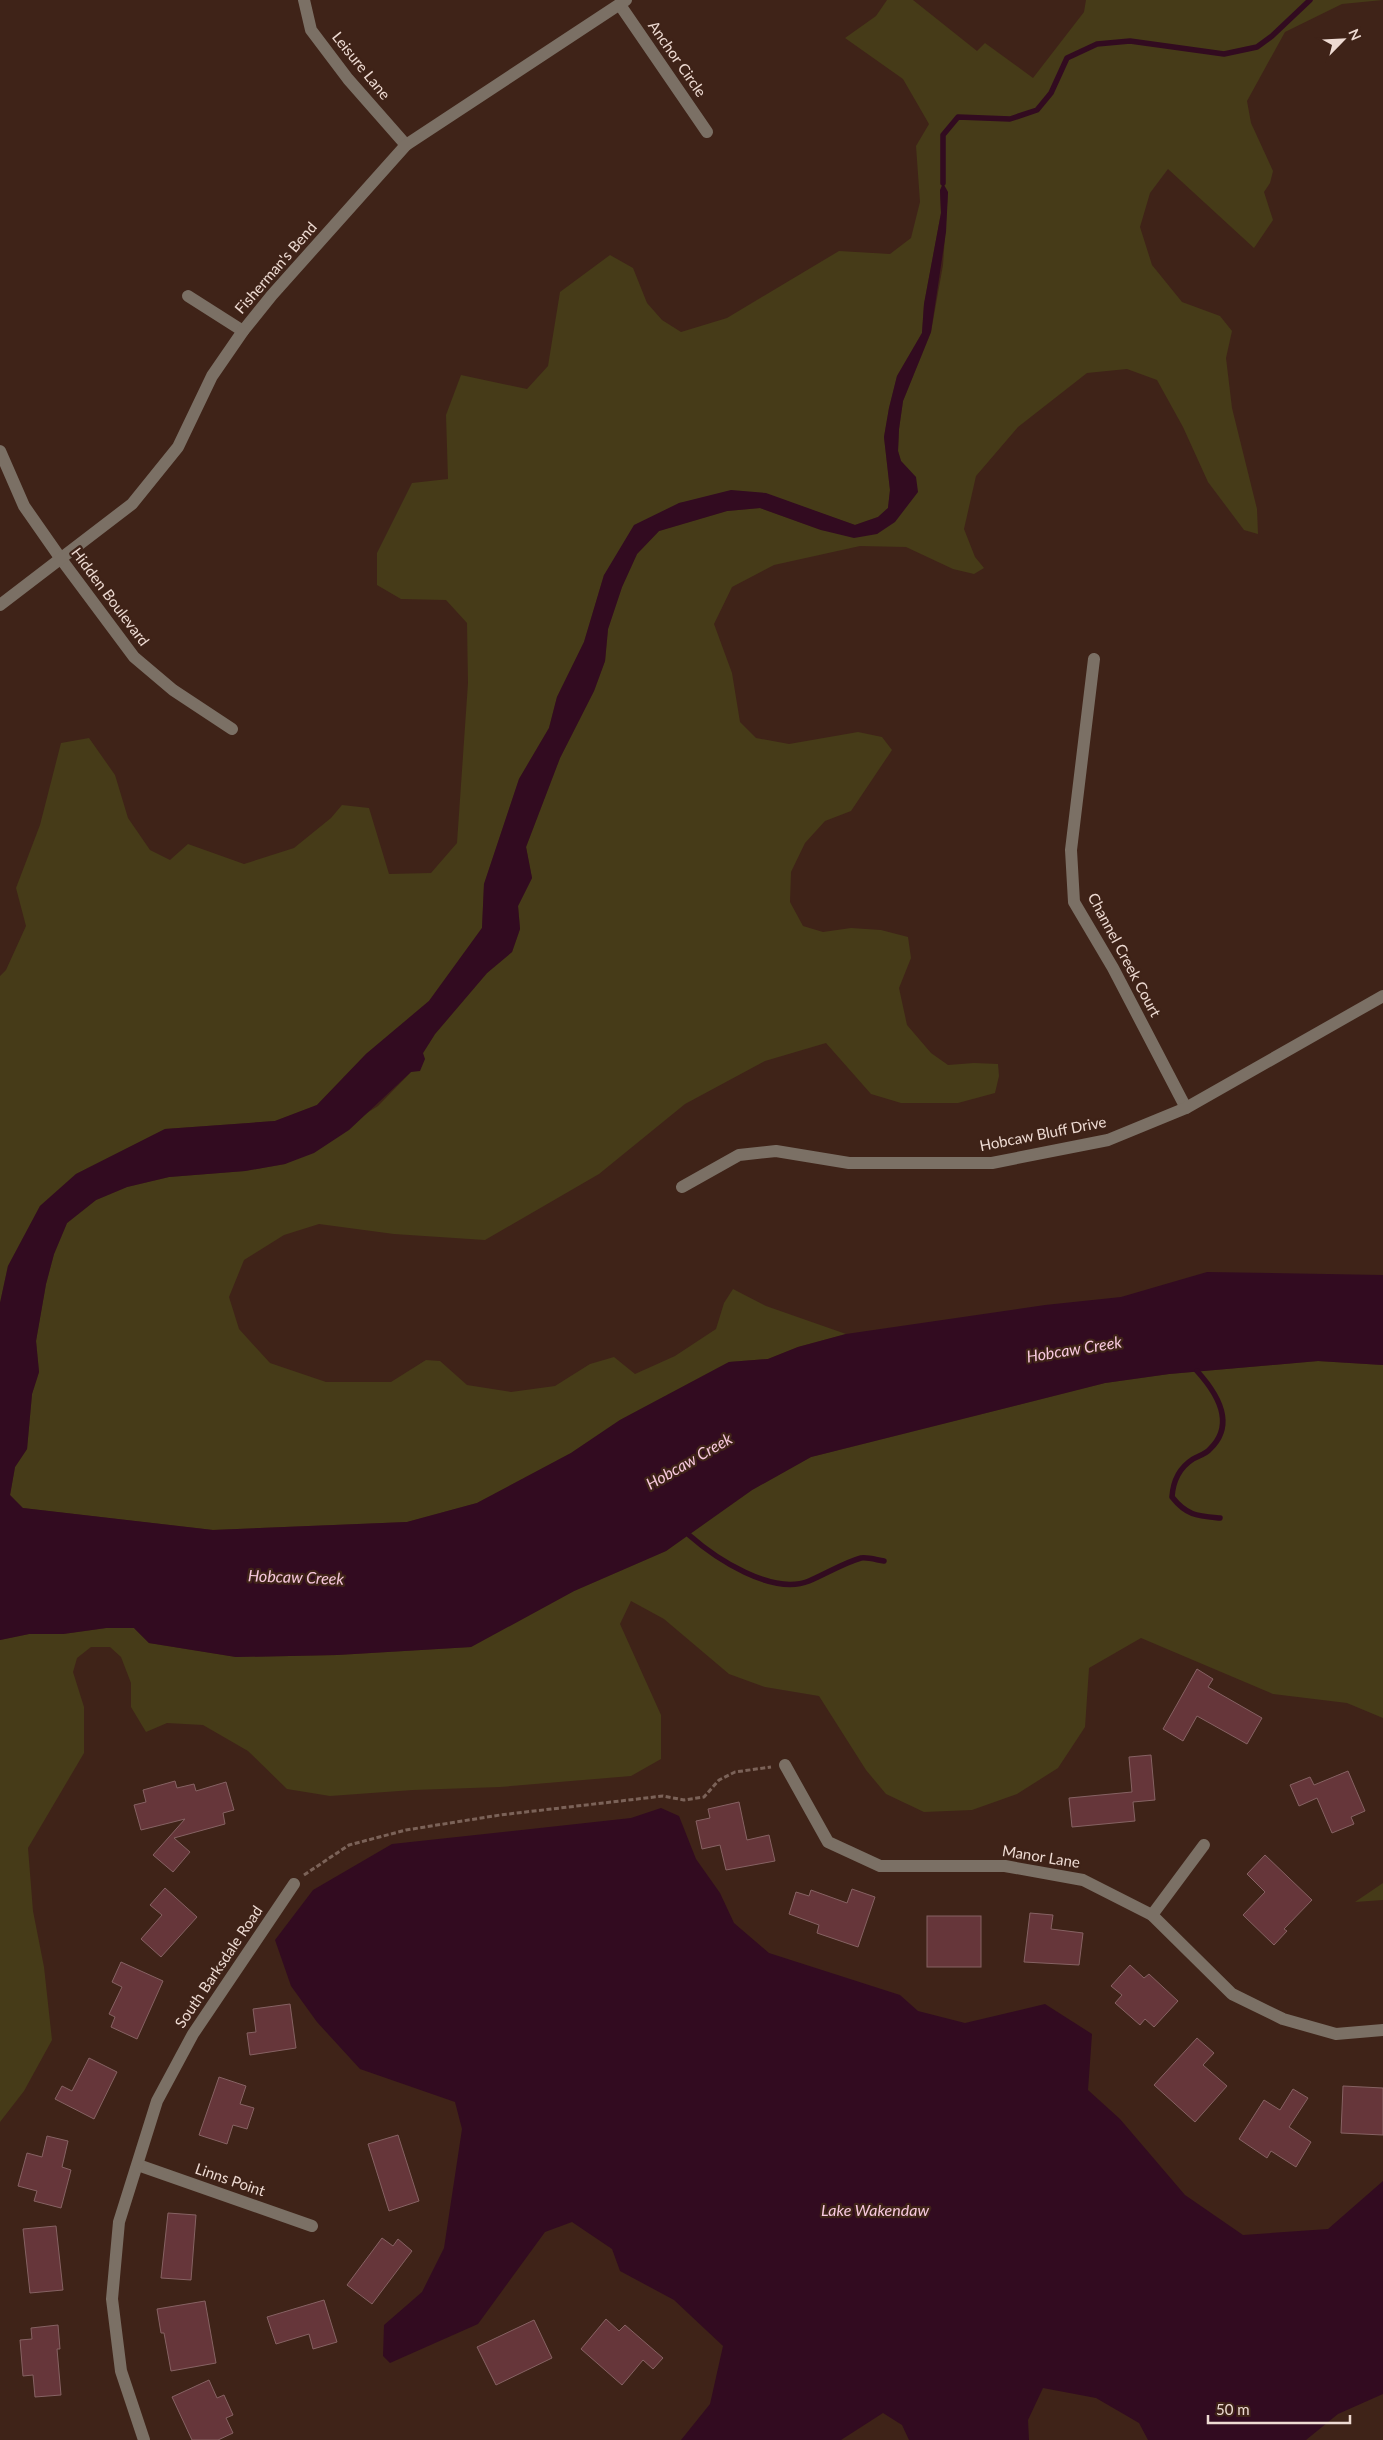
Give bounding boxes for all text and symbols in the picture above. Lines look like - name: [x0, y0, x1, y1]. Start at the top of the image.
- north arrow: [1318, 15, 1368, 65]
- street label: Anchor Circle: [645, 17, 711, 100]
- text: N: [1345, 26, 1365, 43]
- street label: Leisure Lane: [329, 28, 395, 103]
- street label: Fisherman's Bend: [230, 218, 320, 317]
- street label: Hidden Boulevard: [68, 544, 154, 649]
- street label: Channel Creek Court: [1085, 889, 1165, 1020]
- street label: Hobcaw Bluff Drive: [978, 1112, 1108, 1154]
- water label: Hobcaw Creek: [1025, 1332, 1123, 1365]
- water label: Hobcaw Creek: [642, 1428, 735, 1493]
- water label: Hobcaw Creek: [248, 1565, 345, 1588]
- street label: Manor Lane: [1001, 1841, 1081, 1871]
- street label: South Barksdale Road: [171, 1902, 266, 2031]
- street label: Linns Point: [193, 2159, 268, 2200]
- water label: Lake Wakendaw: [821, 2200, 929, 2219]
- scale bar: [1208, 2392, 1350, 2424]
- text: 50 m: [1216, 2400, 1250, 2418]

